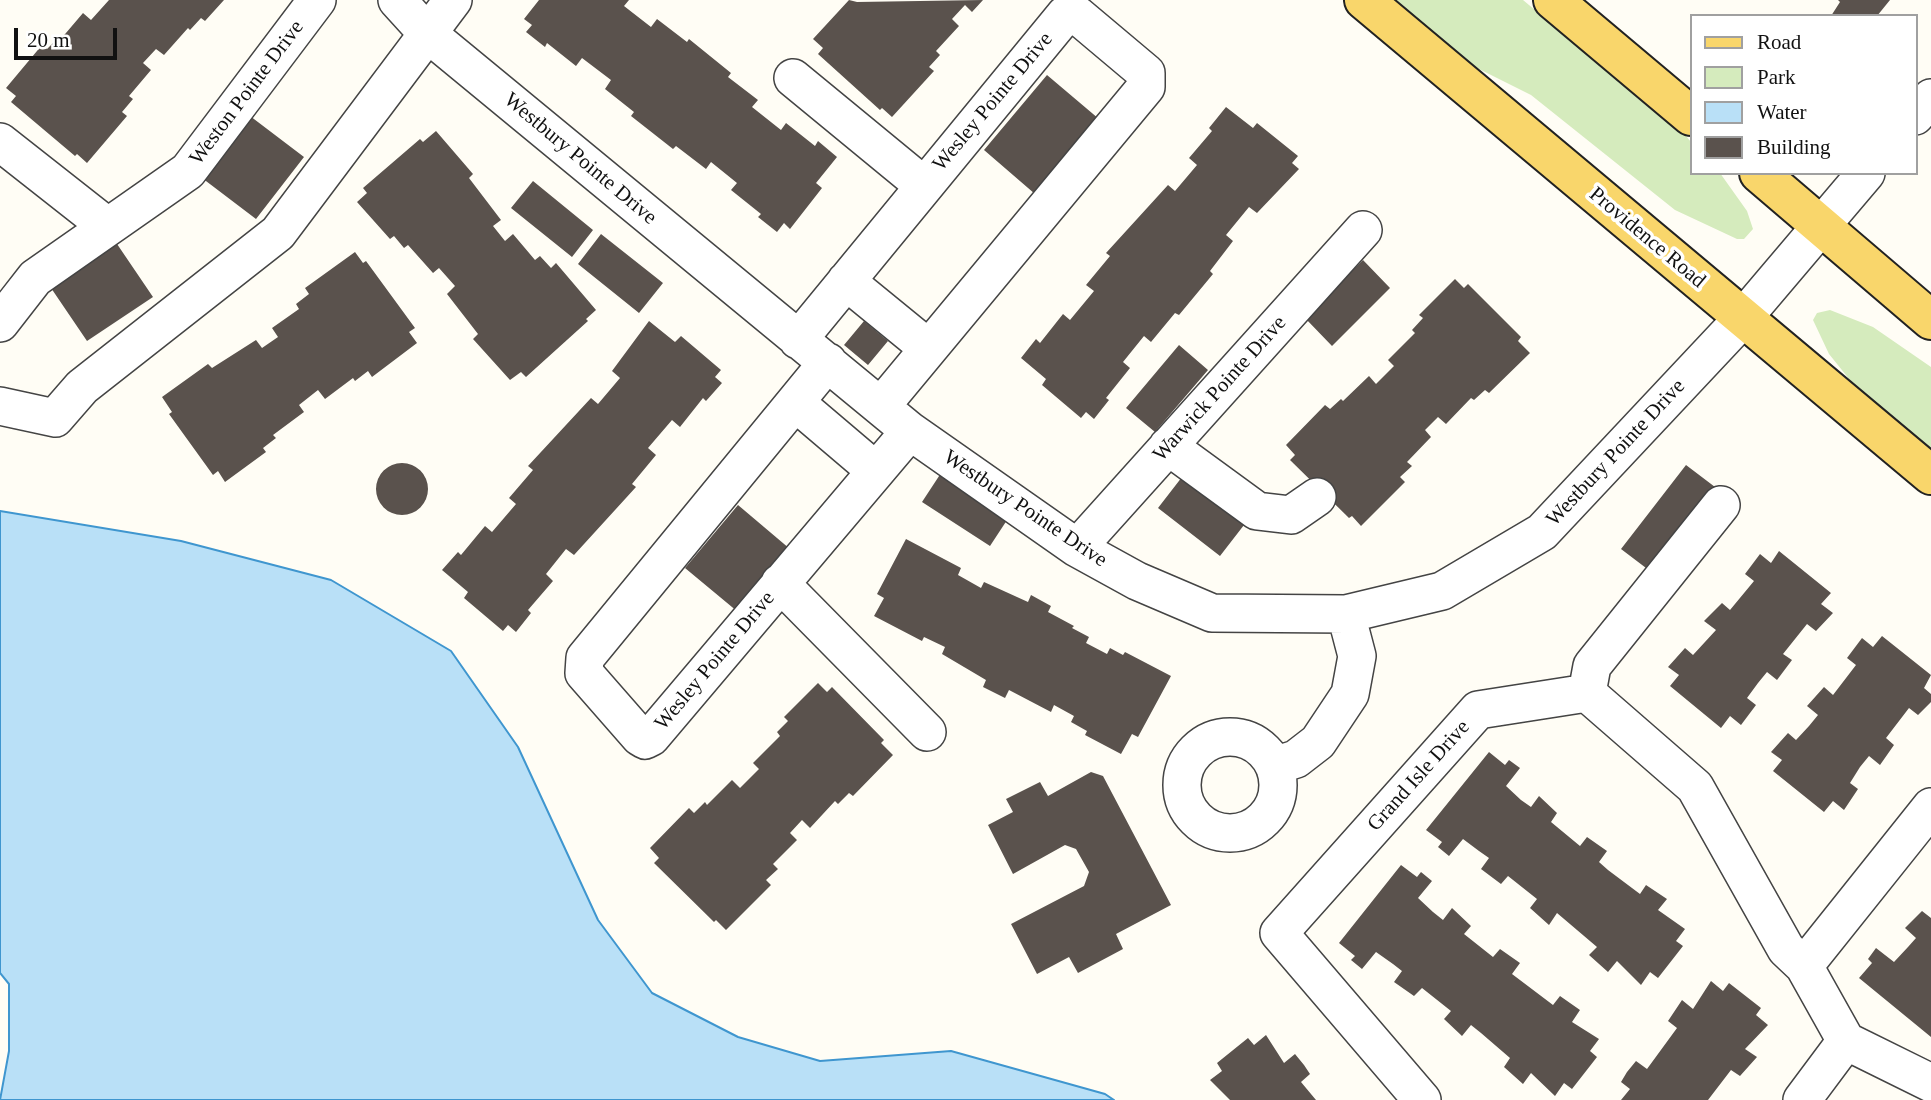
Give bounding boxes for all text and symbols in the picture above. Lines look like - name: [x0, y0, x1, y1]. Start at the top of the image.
- scale bar: [18, 14, 121, 58]
- legend: [1689, 14, 1917, 175]
- street label: Weston Pointe Drive: [184, 16, 310, 170]
- text: 20 m: [27, 28, 70, 52]
- street label: Wesley Pointe Drive: [928, 28, 1058, 176]
- text: Road: [1757, 30, 1801, 54]
- text: Park: [1757, 65, 1796, 89]
- street label: Westbury Pointe Drive: [498, 88, 662, 230]
- text: Water: [1757, 100, 1807, 124]
- text: Building: [1757, 135, 1831, 159]
- street label: Providence Road: [1584, 182, 1710, 294]
- street label: Warwick Pointe Drive: [1148, 311, 1292, 467]
- street label: Westbury Pointe Drive: [1541, 374, 1691, 532]
- street label: Westbury Pointe Drive: [938, 445, 1112, 573]
- street label: Wesley Pointe Drive: [650, 587, 780, 735]
- street label: Grand Isle Drive: [1362, 715, 1476, 837]

